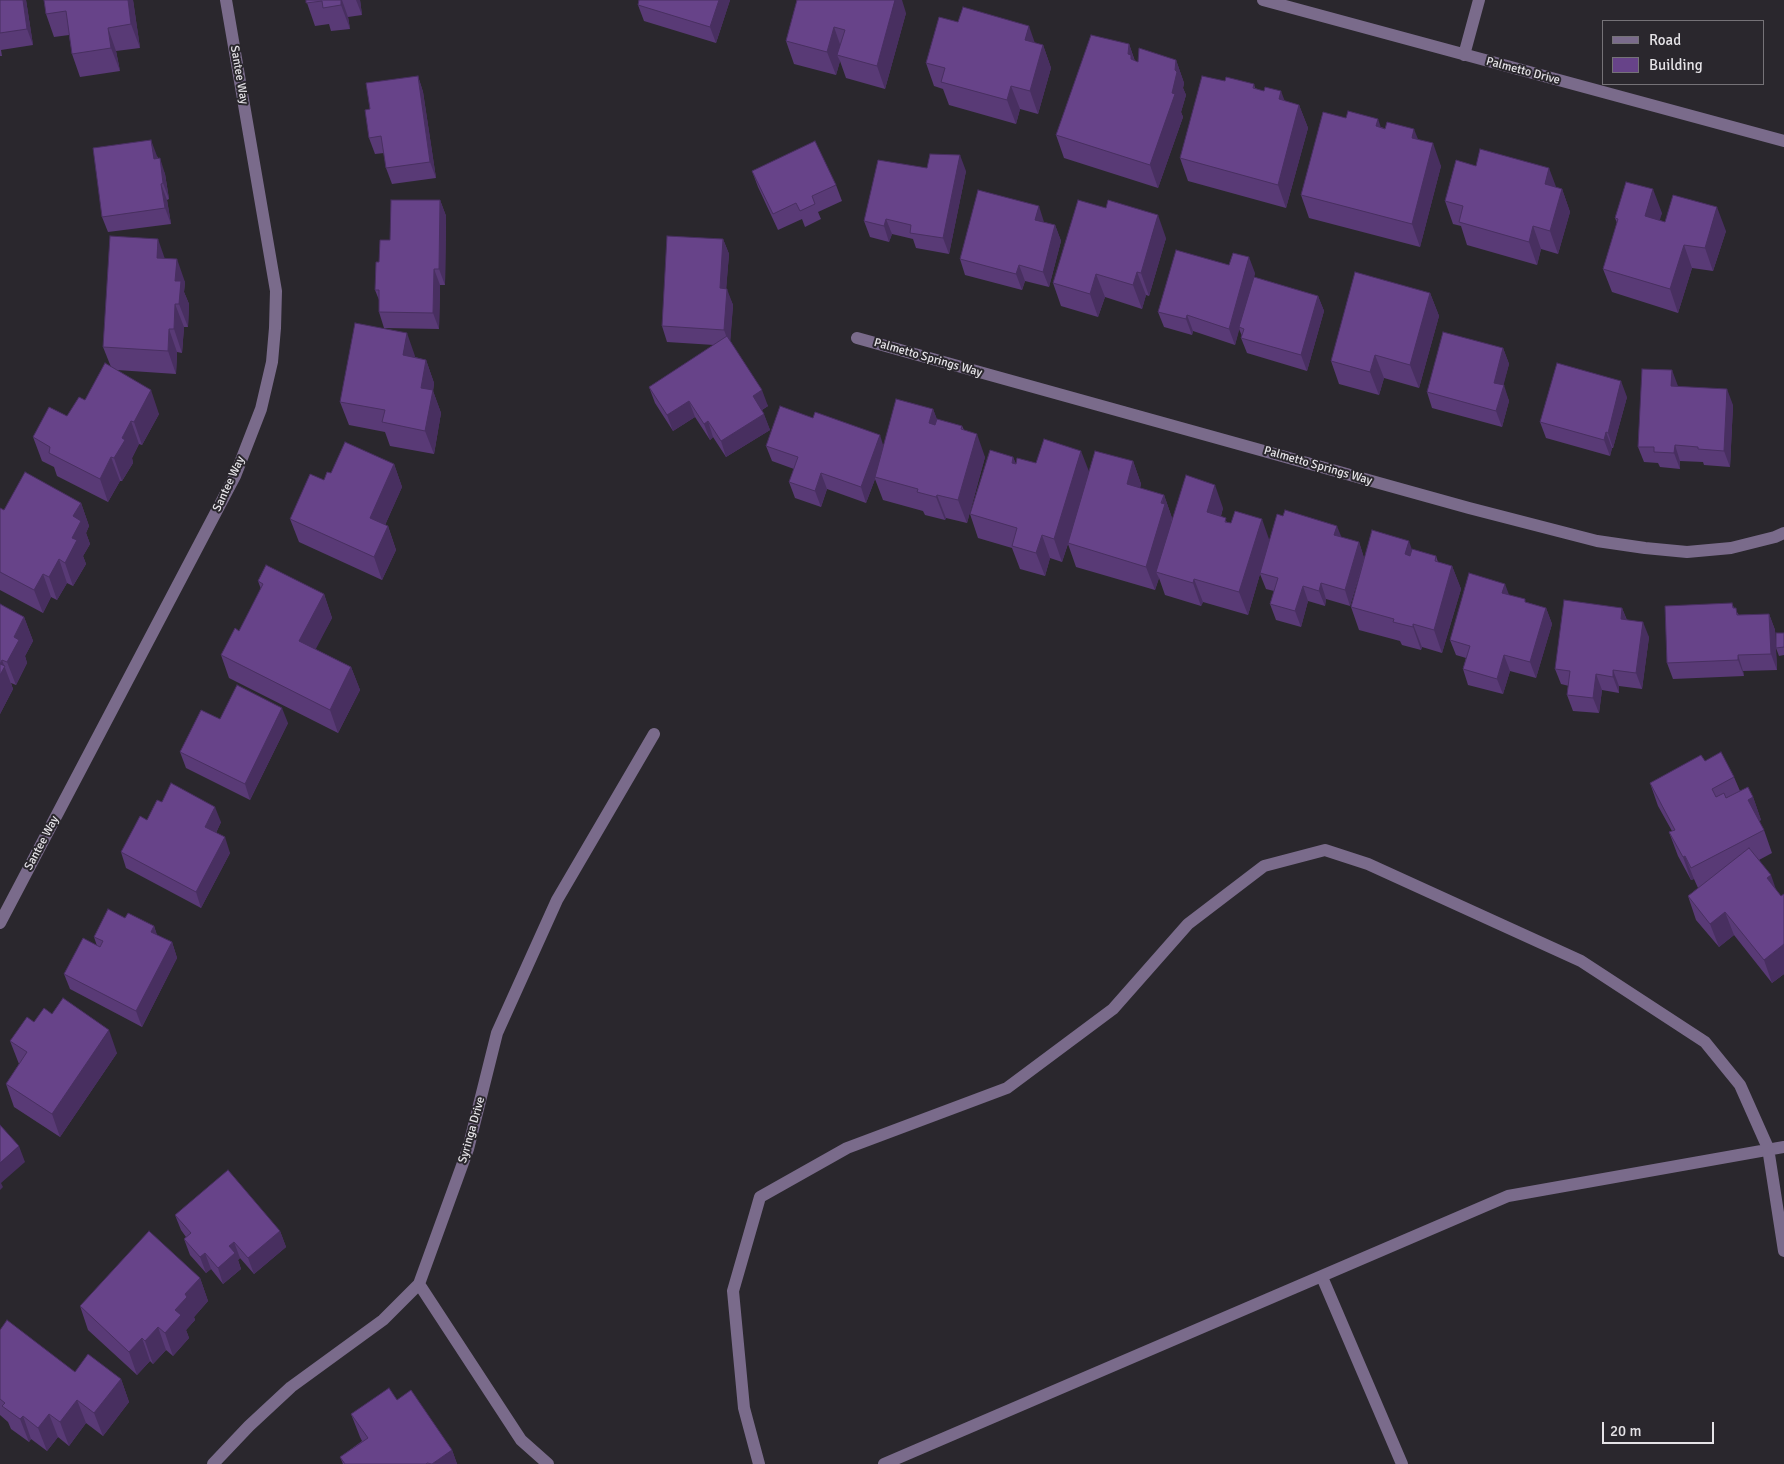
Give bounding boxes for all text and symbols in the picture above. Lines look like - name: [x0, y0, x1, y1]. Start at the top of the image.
- legend: [1602, 20, 1764, 85]
- text: Road: [1649, 31, 1681, 49]
- street label: Santee Way: [227, 45, 251, 105]
- street label: Palmetto Drive: [1485, 54, 1561, 88]
- text: Building: [1649, 56, 1703, 74]
- street label: Palmetto Springs Way: [872, 336, 984, 380]
- street label: Palmetto Springs Way: [1262, 444, 1374, 488]
- street label: Santee Way: [210, 454, 248, 514]
- street label: Santee Way: [22, 813, 62, 873]
- street label: Syringa Drive: [456, 1095, 488, 1165]
- scale bar: [1604, 1412, 1716, 1444]
- text: 20 m: [1610, 1422, 1641, 1440]

